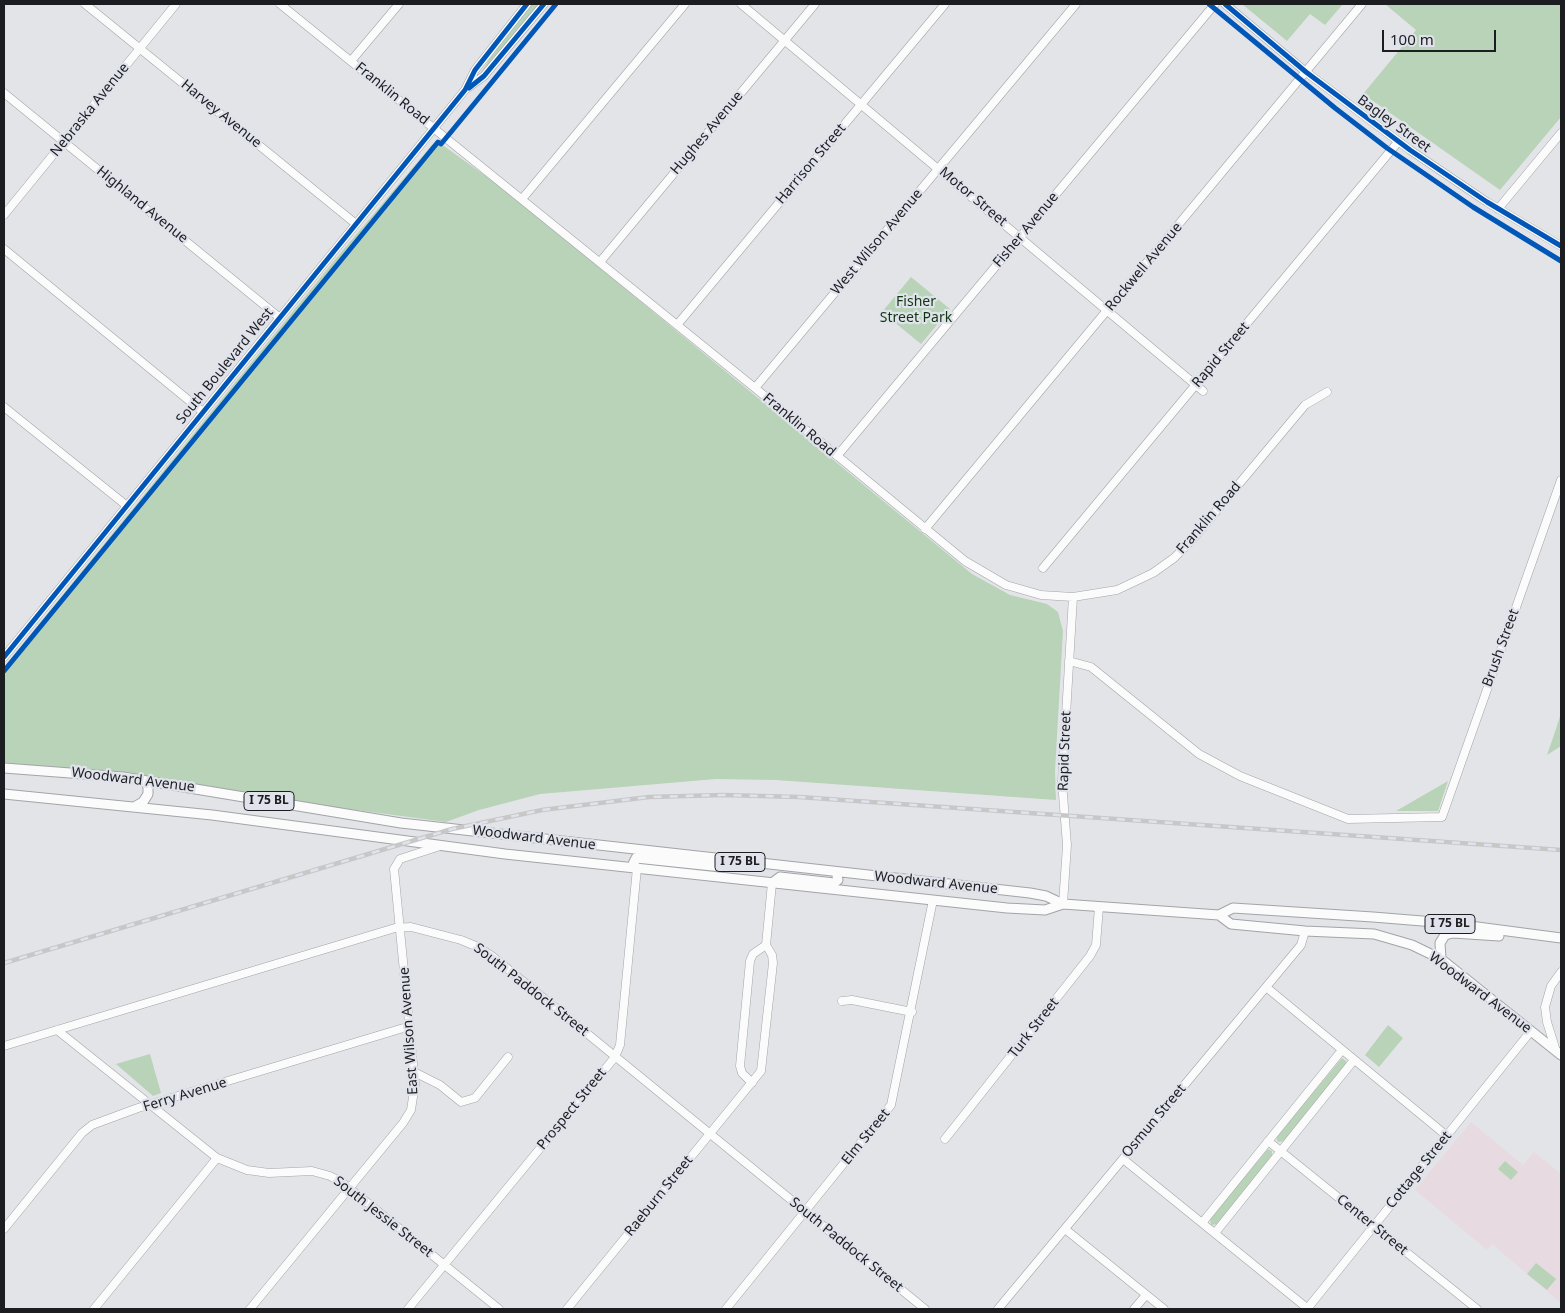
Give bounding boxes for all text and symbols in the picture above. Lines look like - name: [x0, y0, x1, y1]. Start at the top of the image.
- scale bar: [1385, 20, 1499, 52]
- text: 100 m: [1390, 29, 1434, 49]
- street label: Franklin Road: [352, 59, 432, 129]
- street label: Nebraska Avenue: [47, 60, 133, 160]
- street label: Harvey Avenue: [177, 76, 265, 152]
- street label: Hughes Avenue: [667, 88, 747, 178]
- street label: Bagley Street: [1354, 92, 1434, 156]
- street label: Harrison Street: [772, 120, 850, 208]
- street label: Highland Avenue: [93, 163, 191, 247]
- street label: Motor Street: [936, 164, 1010, 230]
- street label: West Wilson Avenue: [828, 186, 926, 298]
- street label: Fisher Avenue: [990, 189, 1062, 271]
- street label: Rockwell Avenue: [1102, 219, 1186, 315]
- park label: Fisher Street Park: [880, 294, 952, 326]
- street label: South Boulevard West: [173, 304, 277, 428]
- street label: Rapid Street: [1189, 319, 1253, 391]
- street label: Franklin Road: [759, 390, 839, 460]
- street label: Franklin Road: [1173, 479, 1245, 557]
- street label: Brush Street: [1479, 607, 1523, 689]
- street label: Rapid Street: [1055, 711, 1075, 791]
- street label: Woodward Avenue: [70, 764, 196, 796]
- road number: I 75 BL: [244, 791, 294, 810]
- street label: Woodward Avenue: [471, 822, 597, 854]
- road number: I 75 BL: [715, 852, 765, 872]
- street label: Woodward Avenue: [873, 868, 999, 898]
- road number: I 75 BL: [1425, 914, 1475, 934]
- street label: South Paddock Street: [470, 940, 592, 1040]
- street label: Woodward Avenue: [1425, 949, 1535, 1037]
- street label: East Wilson Avenue: [396, 967, 422, 1095]
- street label: Turk Street: [1005, 995, 1063, 1061]
- street label: Prospect Street: [534, 1065, 610, 1153]
- street label: Ferry Avenue: [141, 1074, 229, 1116]
- street label: Osmun Street: [1118, 1081, 1190, 1161]
- street label: Elm Street: [838, 1106, 894, 1168]
- street label: Cottage Street: [1383, 1128, 1455, 1212]
- street label: Raeburn Street: [621, 1152, 697, 1240]
- street label: South Jessie Street: [330, 1173, 436, 1261]
- street label: Center Street: [1333, 1191, 1411, 1259]
- street label: South Paddock Street: [786, 1194, 906, 1296]

